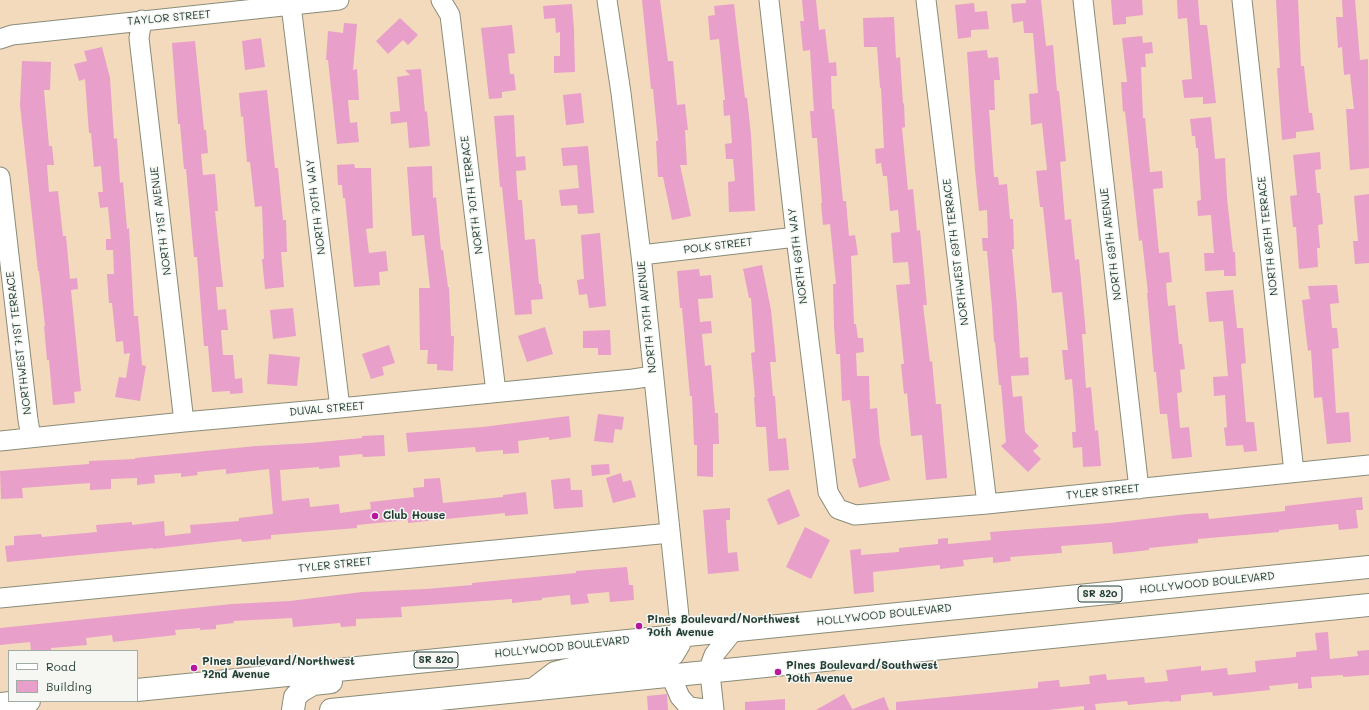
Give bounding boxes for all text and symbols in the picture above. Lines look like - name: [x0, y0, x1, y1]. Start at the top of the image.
- street label: TAYLOR STREET: [127, 8, 211, 28]
- street label: NORTH 70TH TERRACE: [458, 135, 486, 255]
- street label: NORTH 70TH WAY: [304, 158, 328, 256]
- street label: NORTH 71ST AVENUE: [148, 166, 174, 276]
- street label: NORTH 68TH TERRACE: [1255, 176, 1281, 296]
- street label: NORTHWEST 69TH TERRACE: [940, 178, 972, 326]
- street label: NORTH 69TH AVENUE: [1098, 187, 1124, 301]
- street label: NORTH 69TH WAY: [786, 207, 810, 305]
- street label: POLK STREET: [683, 235, 753, 257]
- street label: NORTH 70TH AVENUE: [635, 260, 659, 374]
- street label: NORTHWEST 71ST TERRACE: [4, 271, 34, 415]
- street label: DUVAL STREET: [289, 399, 365, 419]
- street label: TYLER STREET: [1065, 482, 1141, 502]
- place label: Club House: [383, 509, 445, 523]
- marker: Club House: [370, 511, 380, 521]
- street label: TYLER STREET: [297, 555, 373, 575]
- street label: HOLLYWOOD BOULEVARD: [1139, 569, 1275, 597]
- road number: SR 820: [1078, 586, 1122, 602]
- street label: HOLLYWOOD BOULEVARD: [816, 601, 952, 629]
- place label: Pines Boulevard/Northwest 70th Avenue: [647, 613, 800, 639]
- marker: Pines Boulevard/Northwest 70th Avenue: [634, 621, 644, 631]
- street label: HOLLYWOOD BOULEVARD: [494, 633, 630, 661]
- legend: [8, 650, 138, 702]
- road number: SR 820: [414, 652, 458, 668]
- place label: Pines Boulevard/Northwest 72nd Avenue: [202, 655, 355, 681]
- text: Road: [46, 658, 76, 674]
- place label: Pines Boulevard/Southwest 70th Avenue: [786, 659, 938, 685]
- marker: Pines Boulevard/Northwest 72nd Avenue: [189, 663, 199, 673]
- marker: Pines Boulevard/Southwest 70th Avenue: [773, 667, 783, 677]
- text: Building: [46, 678, 92, 694]

